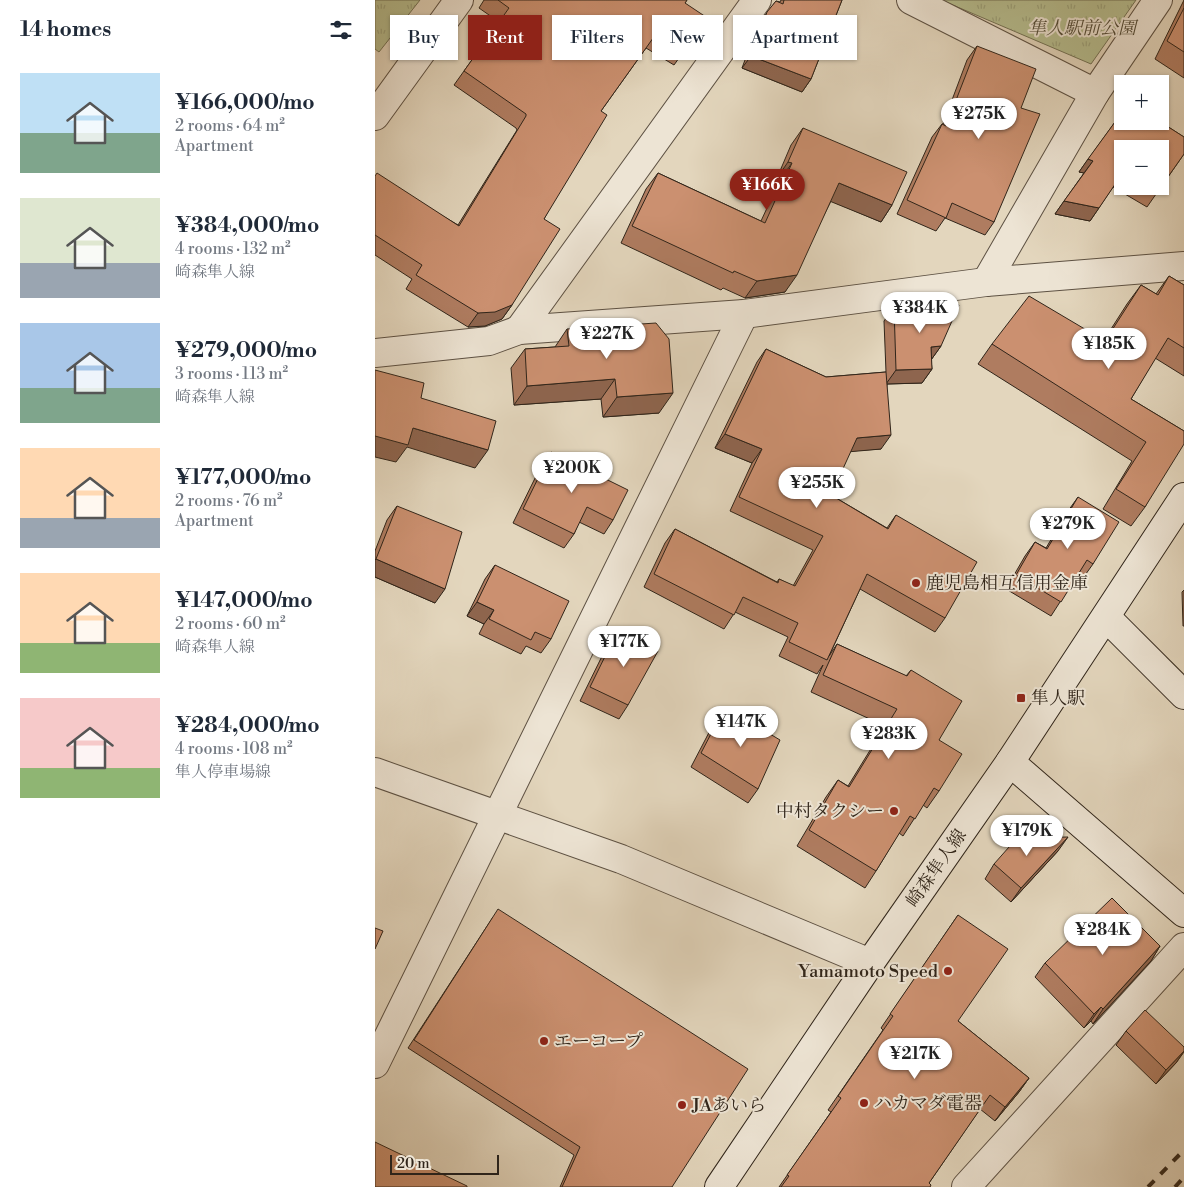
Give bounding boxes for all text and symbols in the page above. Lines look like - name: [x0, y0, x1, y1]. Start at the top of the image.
- chip: Buy: [390, 15, 458, 60]
- chip: Rent: [468, 15, 542, 60]
- chip: Filters: [552, 15, 642, 60]
- chip: New: [652, 15, 723, 60]
- chip: Apartment: [733, 15, 857, 60]
- icon: filters: [327, 16, 355, 44]
- text: 14 homes: [20, 17, 111, 43]
- park label: 隼人駅前公園: [1028, 17, 1139, 40]
- map controls: [1114, 75, 1169, 195]
- button: +: [1114, 75, 1169, 130]
- text: ¥166,000/mo: [175, 90, 315, 116]
- icon: home: [60, 93, 120, 153]
- pin: ¥275K: [944, 98, 1014, 140]
- text: ¥275K: [952, 104, 1006, 124]
- text: 2 rooms · 64 m²: [175, 116, 285, 136]
- text: Apartment: [175, 136, 254, 156]
- button: −: [1114, 140, 1169, 195]
- pin: ¥166K: [732, 168, 802, 211]
- text: ¥166K: [741, 175, 793, 195]
- text: ¥384,000/mo: [175, 213, 319, 239]
- icon: home: [60, 218, 120, 278]
- text: 4 rooms · 132 m²: [175, 239, 291, 259]
- text: 崎森隼人線: [175, 262, 255, 282]
- pin: ¥384K: [885, 292, 955, 334]
- text: ¥384K: [892, 298, 948, 318]
- pin: ¥227K: [572, 318, 642, 360]
- text: ¥227K: [580, 324, 634, 344]
- pin: ¥185K: [1074, 328, 1144, 370]
- text: ¥185K: [1083, 334, 1135, 354]
- text: ¥279,000/mo: [175, 338, 317, 364]
- icon: home: [60, 343, 120, 403]
- text: 3 rooms · 113 m²: [175, 364, 288, 384]
- text: 崎森隼人線: [175, 387, 255, 407]
- pin: ¥200K: [537, 452, 607, 494]
- text: ¥200K: [543, 458, 601, 478]
- text: ¥177,000/mo: [175, 465, 311, 491]
- pin: ¥255K: [782, 466, 852, 509]
- icon: home: [60, 468, 120, 528]
- text: ¥255K: [789, 473, 845, 493]
- text: 2 rooms · 76 m²: [175, 491, 283, 511]
- pin: ¥279K: [1033, 508, 1103, 550]
- text: Apartment: [175, 511, 254, 531]
- text: ¥279K: [1041, 514, 1095, 534]
- place label: 鹿児島相互信用金庫: [926, 572, 1088, 595]
- marker: 鹿児島相互信用金庫: [910, 577, 922, 589]
- text: ¥147,000/mo: [175, 588, 313, 614]
- icon: home: [60, 593, 120, 653]
- text: 2 rooms · 60 m²: [175, 614, 286, 634]
- pin: ¥177K: [589, 626, 659, 668]
- text: ¥177K: [599, 632, 649, 652]
- text: 崎森隼人線: [175, 637, 255, 657]
- place label: 隼人駅: [1031, 687, 1085, 710]
- marker: 隼人駅: [1015, 692, 1027, 704]
- pin: ¥147K: [706, 706, 776, 748]
- text: ¥147K: [715, 712, 767, 732]
- text: ¥284,000/mo: [175, 713, 320, 739]
- icon: home: [60, 718, 120, 778]
- pin: ¥283K: [854, 718, 924, 760]
- text: ¥283K: [861, 724, 917, 744]
- text: 4 rooms · 108 m²: [175, 739, 293, 759]
- text: 隼人停車場線: [175, 762, 271, 782]
- place label: 中村タクシー: [776, 800, 884, 823]
- marker: 中村タクシー: [888, 805, 900, 817]
- pin: ¥179K: [992, 814, 1062, 857]
- text: ¥179K: [1001, 821, 1053, 841]
- street label: 崎森隼人線: [901, 825, 972, 912]
- pin: ¥284K: [1068, 914, 1138, 956]
- text: ¥284K: [1075, 920, 1131, 940]
- place label: Yamamoto Speed: [797, 960, 939, 983]
- marker: Yamamoto Speed: [942, 965, 954, 977]
- place label: エーコープ: [554, 1030, 643, 1053]
- marker: エーコープ: [538, 1035, 550, 1047]
- pin: ¥217K: [880, 1038, 950, 1080]
- text: ¥217K: [889, 1044, 941, 1064]
- place label: ハカマダ電器: [874, 1092, 982, 1115]
- place label: JAあいら: [691, 1094, 766, 1117]
- marker: ハカマダ電器: [858, 1097, 870, 1109]
- marker: JAあいら: [676, 1099, 688, 1111]
- scale bar: [390, 1152, 499, 1175]
- text: 20 m: [397, 1155, 429, 1173]

